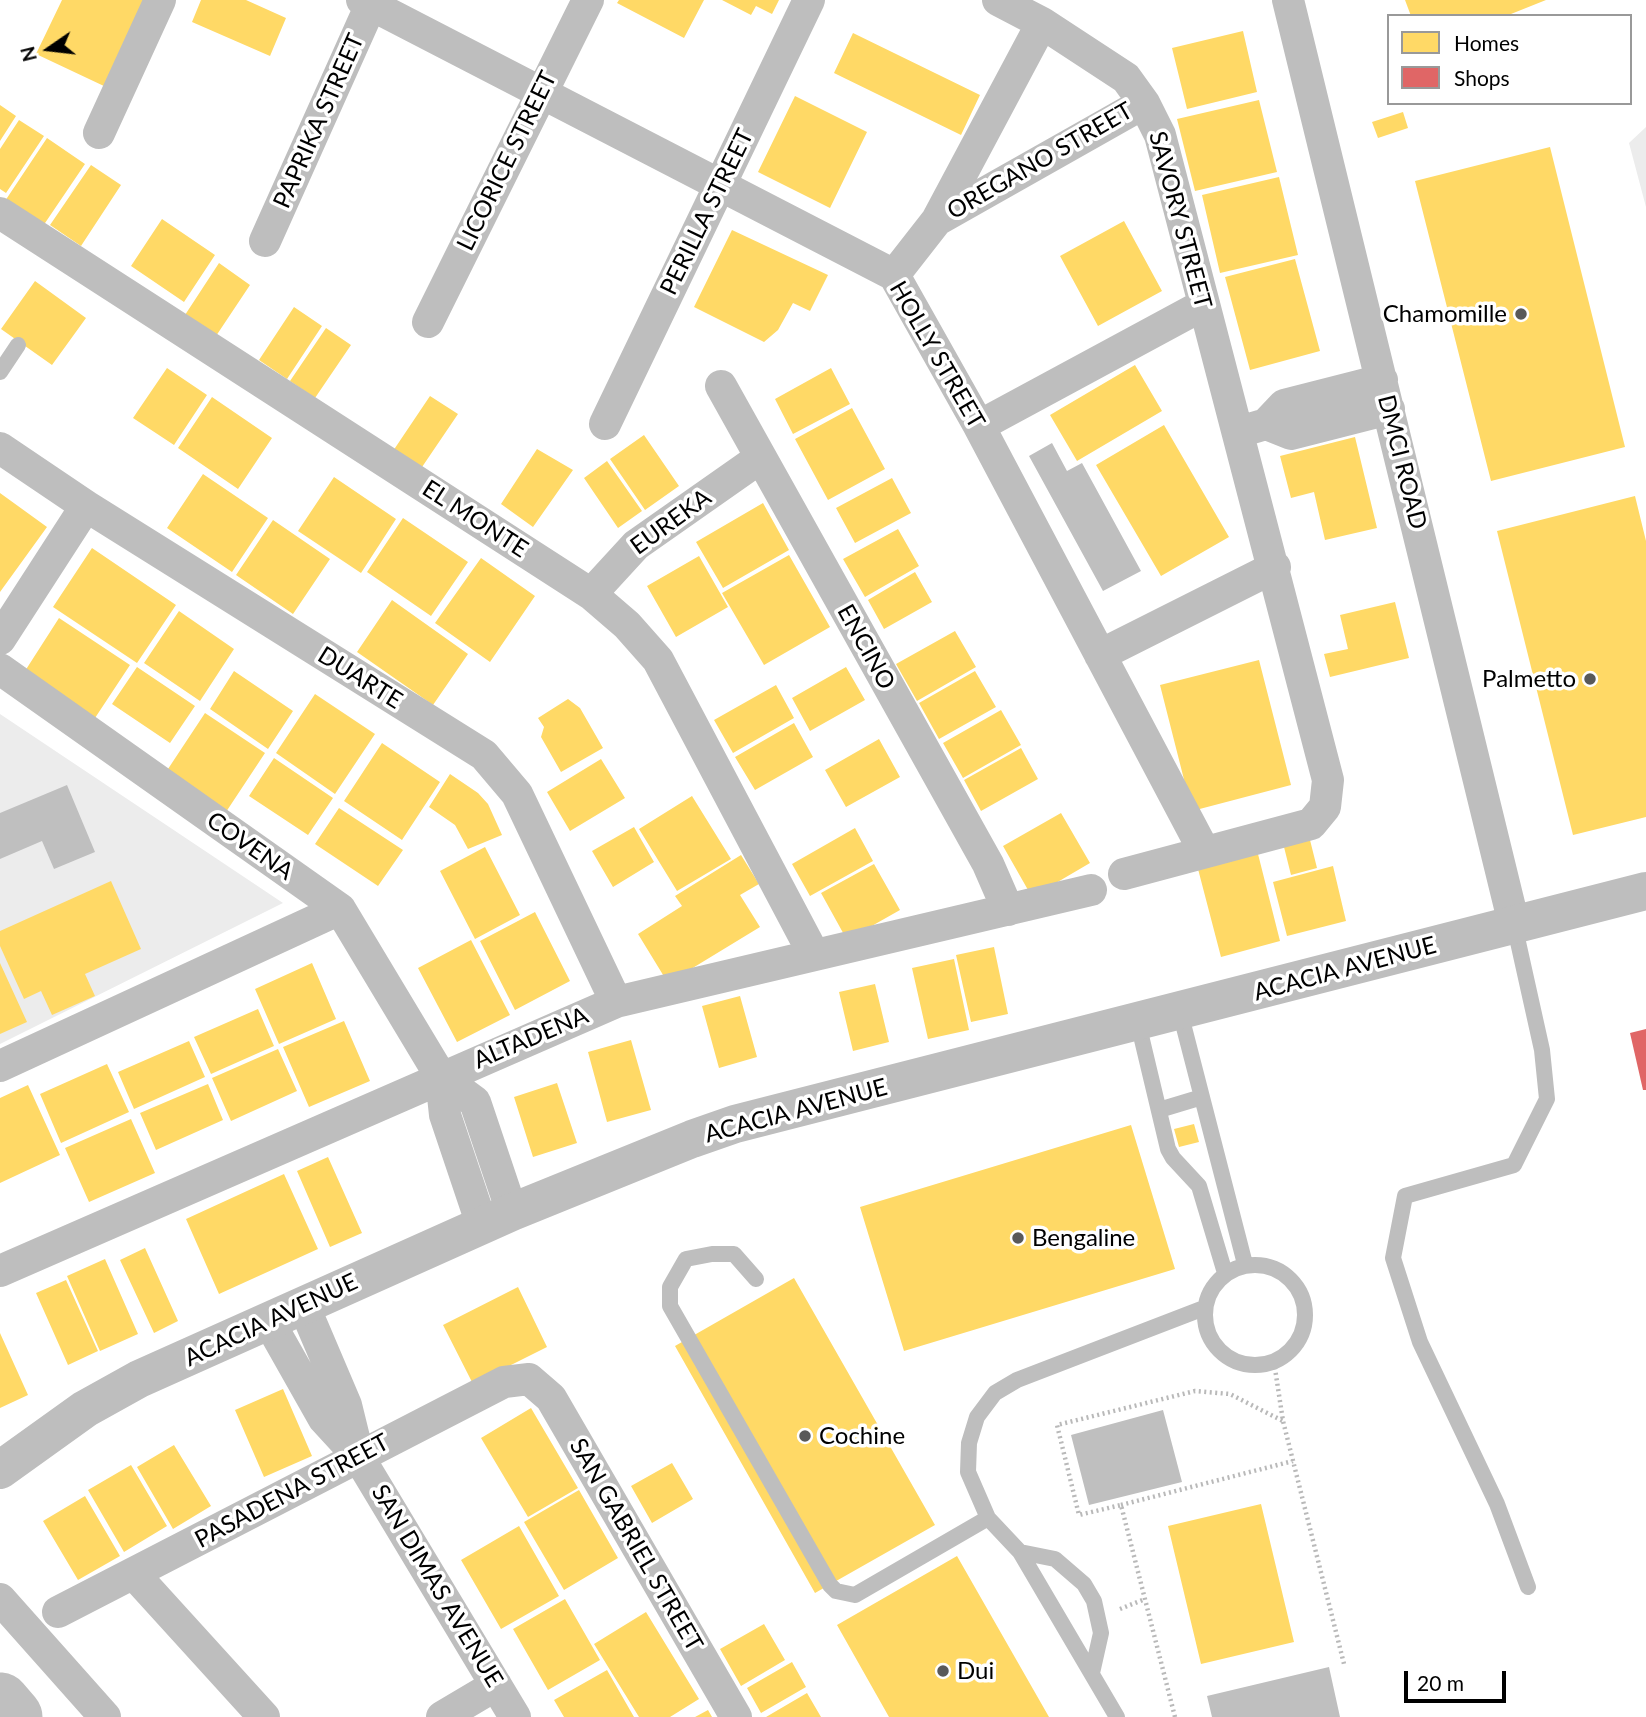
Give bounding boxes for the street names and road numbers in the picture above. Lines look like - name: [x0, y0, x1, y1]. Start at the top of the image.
- street label: PAPRIKA STREET: [268, 29, 370, 213]
- street label: LICORICE STREET: [451, 67, 563, 255]
- street label: OREGANO STREET: [942, 96, 1138, 226]
- street label: PERILLA STREET: [654, 124, 760, 300]
- street label: SAVORY STREET: [1143, 128, 1217, 312]
- street label: HOLLY STREET: [883, 276, 991, 434]
- street label: DMCI ROAD: [1371, 392, 1433, 532]
- street label: EL MONTE: [417, 474, 533, 564]
- street label: EUREKA: [625, 483, 717, 561]
- street label: ENCINO: [831, 600, 901, 694]
- street label: DUARTE: [312, 641, 408, 715]
- street label: COVENA: [201, 806, 299, 886]
- street label: ACACIA AVENUE: [1251, 931, 1439, 1007]
- street label: ALTADENA: [469, 1001, 593, 1075]
- street label: ACACIA AVENUE: [702, 1073, 890, 1149]
- street label: ACACIA AVENUE: [180, 1267, 362, 1373]
- street label: PASADENA STREET: [190, 1428, 394, 1554]
- street label: SAN GABRIEL STREET: [563, 1434, 709, 1656]
- street label: SAN DIMAS AVENUE: [365, 1480, 509, 1692]

